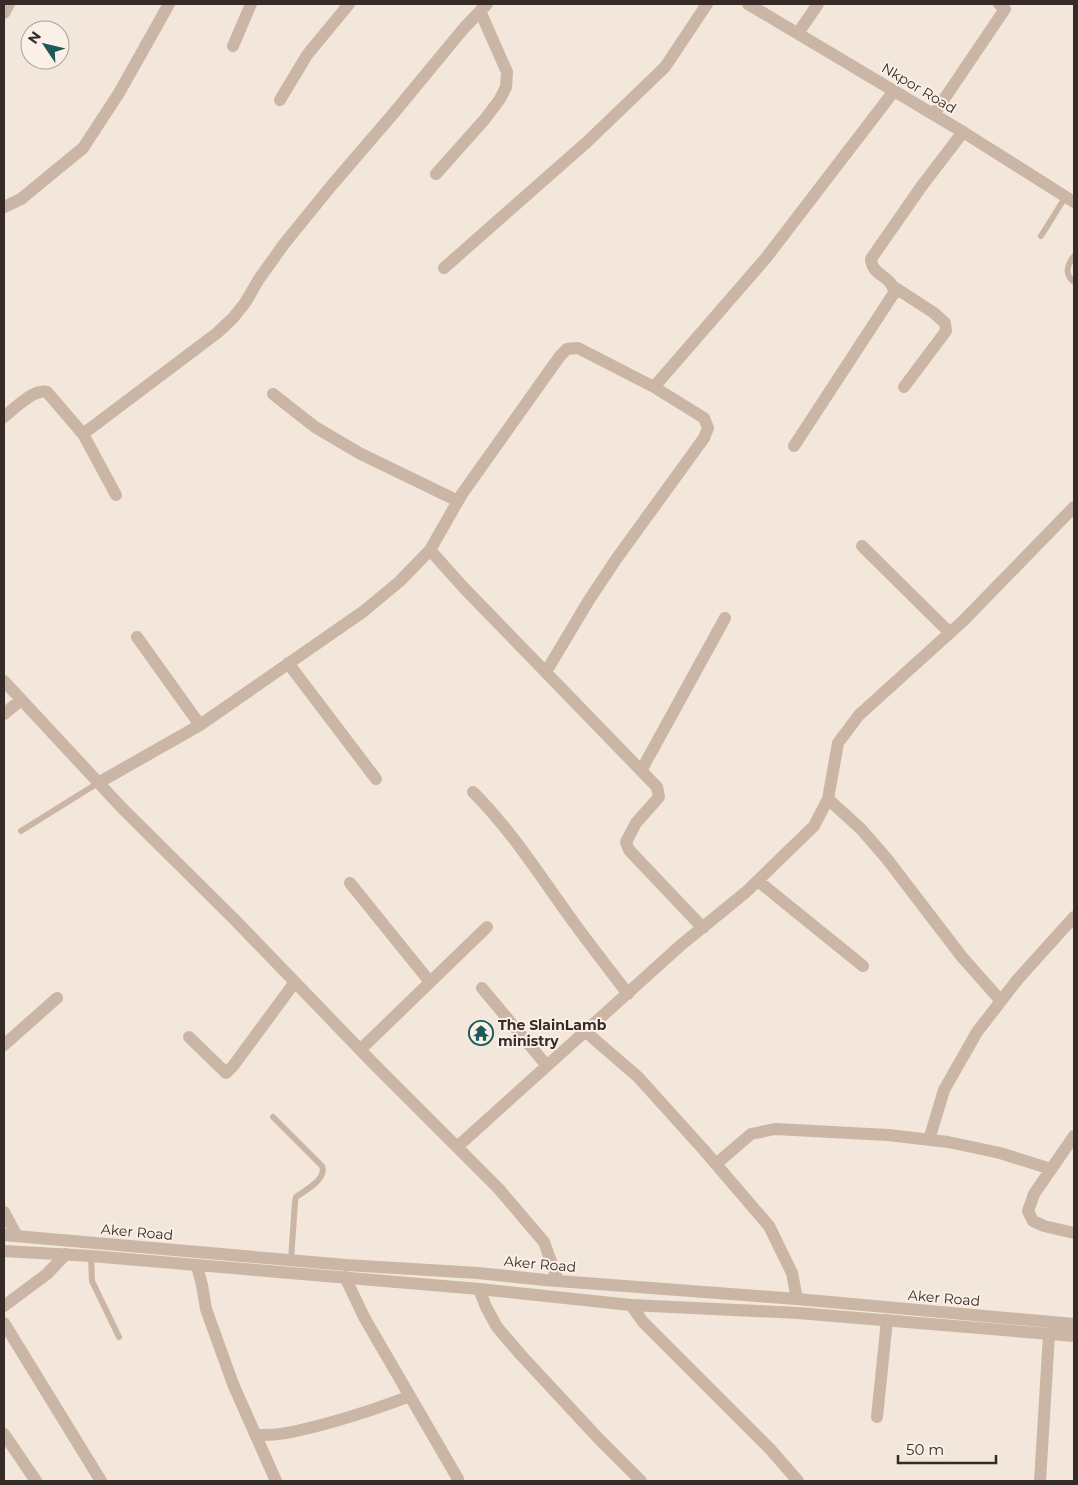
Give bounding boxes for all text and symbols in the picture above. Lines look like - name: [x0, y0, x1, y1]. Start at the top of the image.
- north arrow: [20, 20, 70, 70]
- text: N: [24, 28, 45, 47]
- street label: Nkpor Road: [878, 59, 960, 117]
- place label: The SlainLamb ministry: [498, 1016, 607, 1050]
- temple icon: The SlainLamb ministry: [468, 1020, 494, 1046]
- street label: Aker Road: [100, 1220, 174, 1244]
- street label: Aker Road: [503, 1252, 577, 1276]
- street label: Aker Road: [907, 1286, 981, 1310]
- scale bar: [898, 1432, 996, 1464]
- text: 50 m: [906, 1440, 944, 1459]

